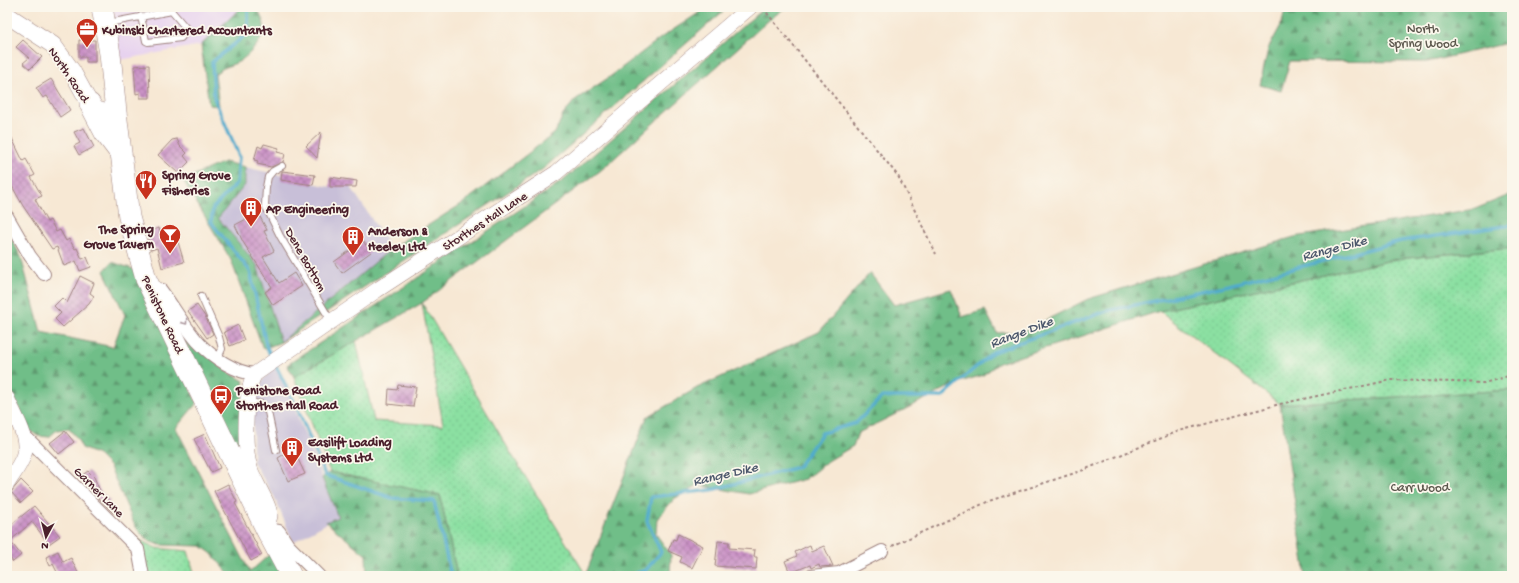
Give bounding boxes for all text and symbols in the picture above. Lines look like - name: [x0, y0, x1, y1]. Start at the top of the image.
- office icon: Kubinski Chartered Accountants: [74, 16, 100, 49]
- park label: North Spring Wood: [1389, 22, 1459, 52]
- place label: Kubinski Chartered Accountants: [101, 24, 273, 39]
- street label: North Road: [44, 45, 93, 107]
- restaurant icon: Spring Grove Fisheries: [133, 168, 159, 201]
- place label: Spring Grove Fisheries: [161, 169, 232, 199]
- street label: Storthes Hall Lane: [440, 189, 531, 255]
- building icon: AP Engineering: [238, 195, 264, 228]
- place label: AP Engineering: [265, 203, 350, 218]
- bar icon: The Spring Grove Tavern: [157, 222, 183, 255]
- place label: The Spring Grove Tavern: [83, 223, 155, 253]
- building icon: Anderson & Heeley Ltd: [340, 224, 366, 257]
- street label: Dene Bottom: [280, 225, 329, 295]
- place label: Anderson & Heeley Ltd: [367, 225, 429, 255]
- water label: Range Dike: [1301, 232, 1369, 266]
- street label: Penistone Road: [137, 273, 187, 358]
- water label: Range Dike: [988, 313, 1056, 353]
- one-way arrow: [180, 318, 187, 325]
- bus stop icon: Penistone Road Storthes Hall Road: [208, 383, 234, 416]
- place label: Penistone Road Storthes Hall Road: [235, 384, 339, 414]
- building icon: Easilift Loading Systems Ltd: [279, 435, 305, 468]
- place label: Easilift Loading Systems Ltd: [308, 435, 392, 466]
- water label: Range Dike: [692, 460, 760, 491]
- street label: Garner Lane: [70, 464, 127, 521]
- park label: Carr Wood: [1391, 481, 1451, 496]
- north arrow: [26, 517, 66, 557]
- text: N: [41, 539, 49, 551]

